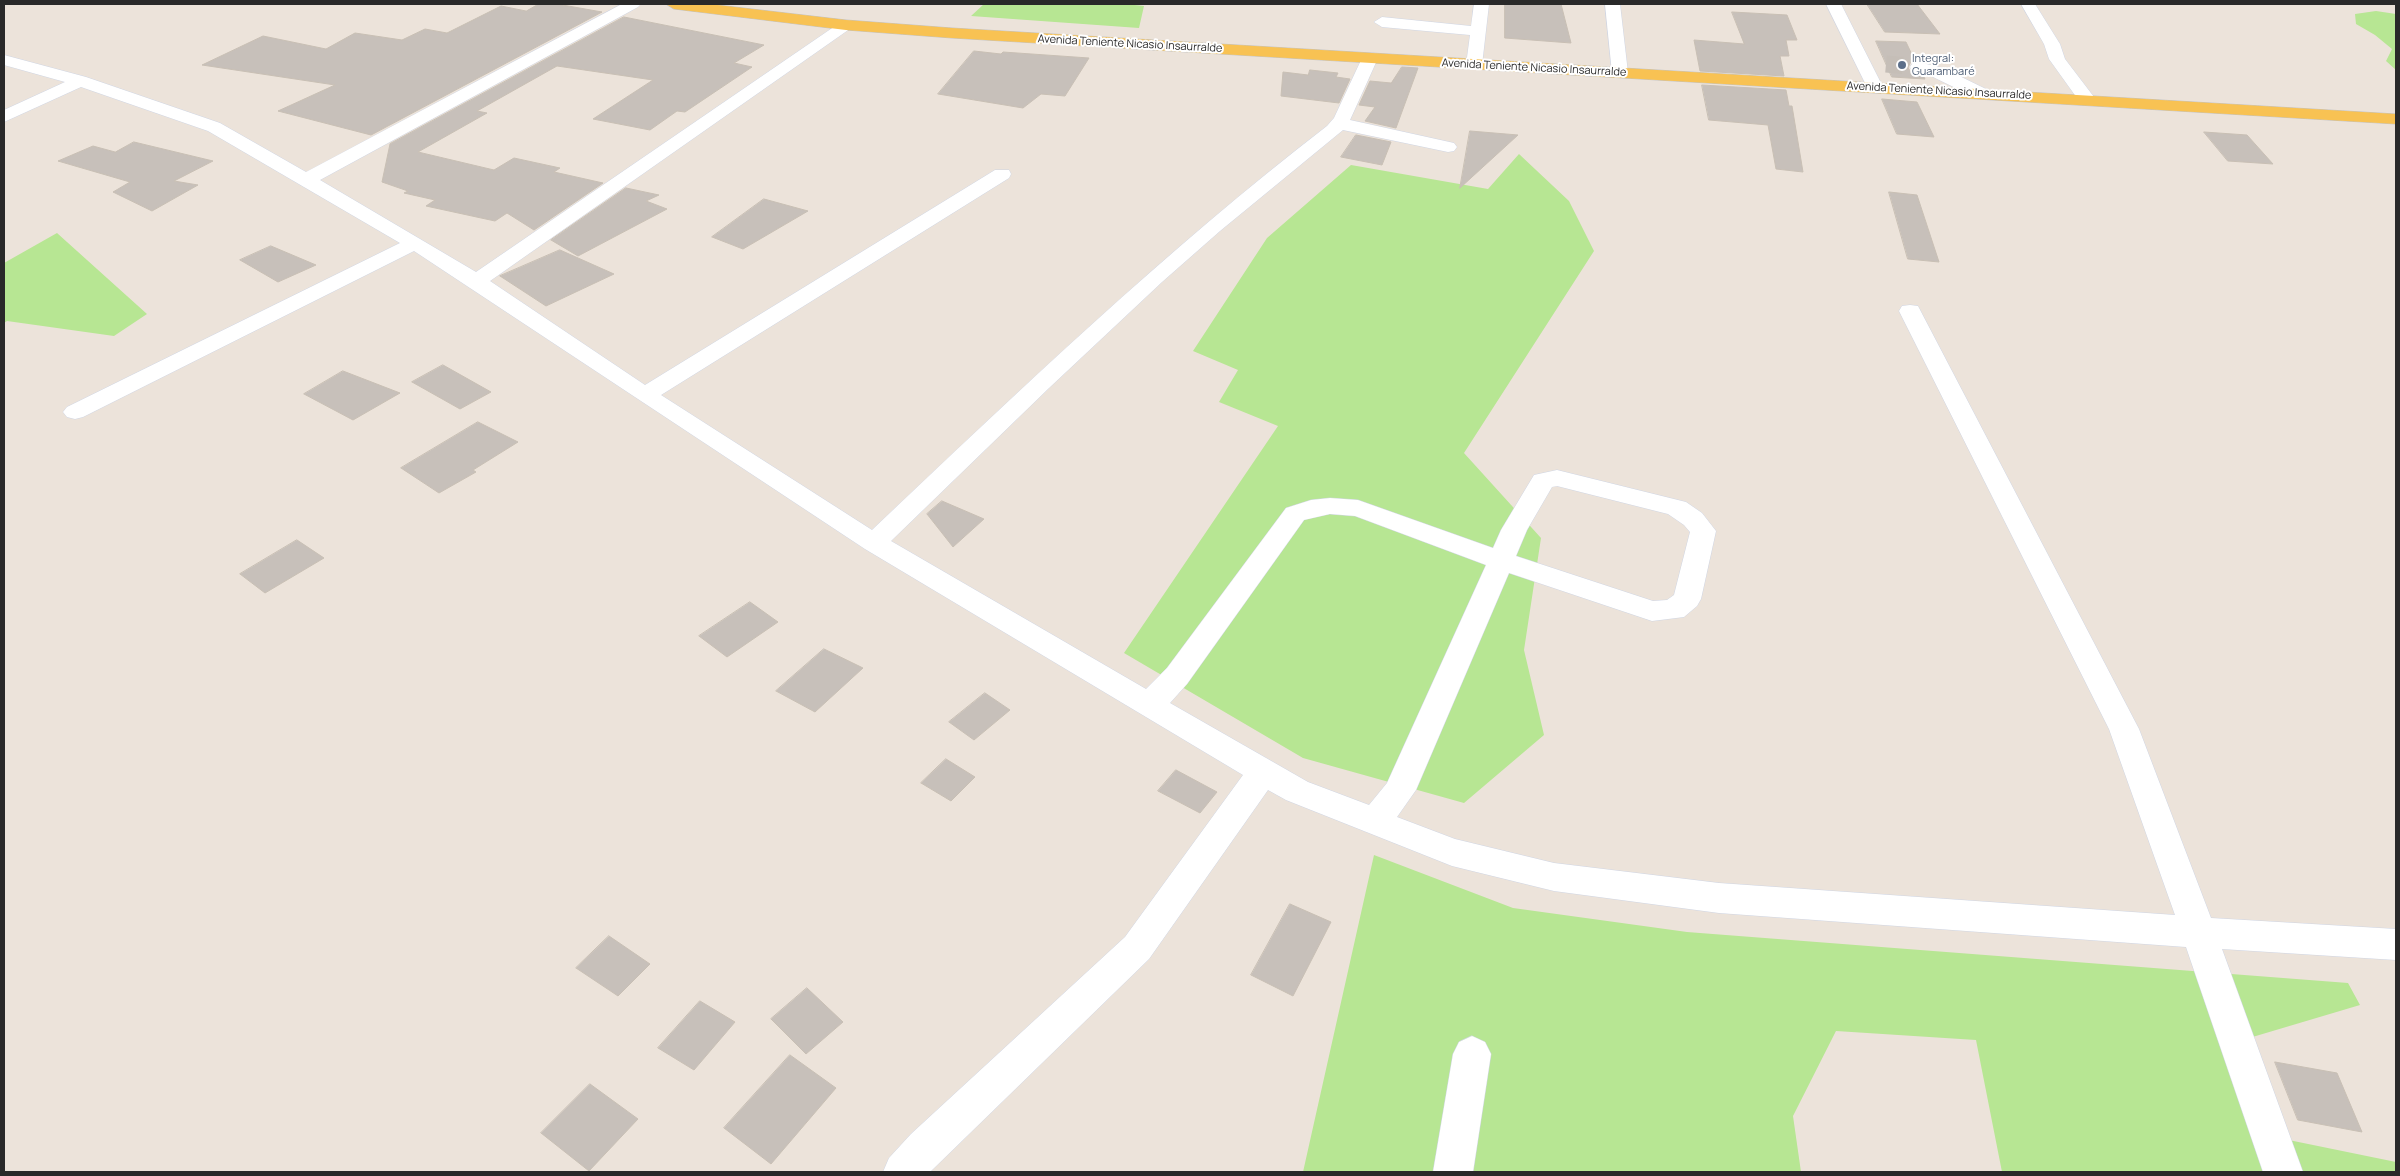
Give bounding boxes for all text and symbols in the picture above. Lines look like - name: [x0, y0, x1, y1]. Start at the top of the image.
- street label: Avenida Teniente Nicasio Insaurralde: [1037, 33, 1223, 55]
- place label: Integral: Guarambaré: [1912, 52, 1975, 78]
- street label: Avenida Teniente Nicasio Insaurralde: [1441, 57, 1627, 79]
- marker: Integral: Guarambaré: [1896, 59, 1908, 71]
- street label: Avenida Teniente Nicasio Insaurralde: [1846, 80, 2032, 102]

